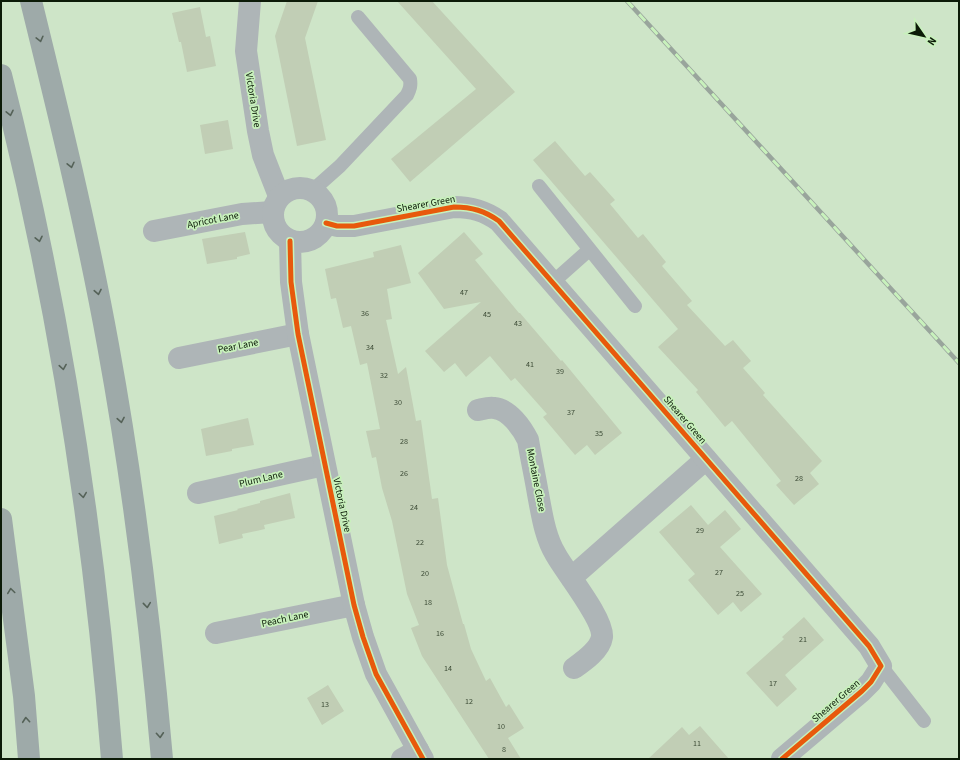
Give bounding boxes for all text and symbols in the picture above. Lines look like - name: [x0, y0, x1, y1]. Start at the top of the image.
- north arrow: [904, 16, 944, 56]
- text: N: [924, 34, 940, 49]
- one-way arrow: [36, 36, 44, 42]
- street label: Victoria Drive: [242, 72, 264, 128]
- one-way arrow: [6, 109, 14, 116]
- one-way arrow: [66, 161, 75, 168]
- street label: Shearer Green: [396, 192, 456, 216]
- street label: Apricot Lane: [186, 208, 240, 232]
- one-way arrow: [34, 236, 42, 242]
- house number: 47: [460, 287, 468, 298]
- one-way arrow: [93, 289, 102, 296]
- house number: 36: [361, 308, 369, 319]
- house number: 45: [483, 309, 491, 320]
- house number: 43: [514, 318, 522, 329]
- street label: Pear Lane: [216, 335, 260, 357]
- house number: 34: [366, 342, 374, 353]
- house number: 41: [526, 359, 534, 370]
- one-way arrow: [58, 364, 67, 370]
- house number: 39: [556, 366, 564, 377]
- house number: 32: [380, 370, 388, 381]
- street label: Shearer Green: [660, 393, 710, 447]
- house number: 30: [394, 397, 402, 408]
- house number: 37: [567, 407, 575, 418]
- one-way arrow: [116, 417, 125, 423]
- house number: 35: [595, 428, 603, 439]
- house number: 28: [400, 436, 408, 447]
- street label: Montaine Close: [523, 447, 549, 513]
- street label: Plum Lane: [238, 467, 284, 491]
- house number: 26: [400, 468, 408, 479]
- house number: 28: [795, 473, 803, 484]
- street label: Victoria Drive: [329, 476, 355, 534]
- one-way arrow: [78, 492, 87, 498]
- house number: 24: [410, 502, 418, 513]
- house number: 29: [696, 525, 704, 536]
- house number: 22: [416, 537, 424, 548]
- house number: 27: [715, 567, 723, 578]
- house number: 20: [421, 568, 429, 579]
- one-way arrow: [7, 588, 16, 594]
- house number: 25: [736, 588, 744, 599]
- house number: 18: [424, 597, 432, 608]
- one-way arrow: [142, 602, 151, 608]
- street label: Peach Lane: [260, 607, 310, 631]
- house number: 16: [436, 628, 444, 639]
- house number: 21: [799, 634, 807, 645]
- house number: 14: [444, 663, 452, 674]
- street label: Shearer Green: [809, 676, 863, 726]
- house number: 17: [769, 678, 777, 689]
- house number: 12: [465, 696, 473, 707]
- house number: 13: [321, 699, 329, 710]
- one-way arrow: [21, 717, 30, 723]
- house number: 10: [497, 721, 505, 732]
- one-way arrow: [156, 732, 165, 738]
- house number: 11: [693, 738, 701, 749]
- house number: 8: [502, 744, 506, 755]

